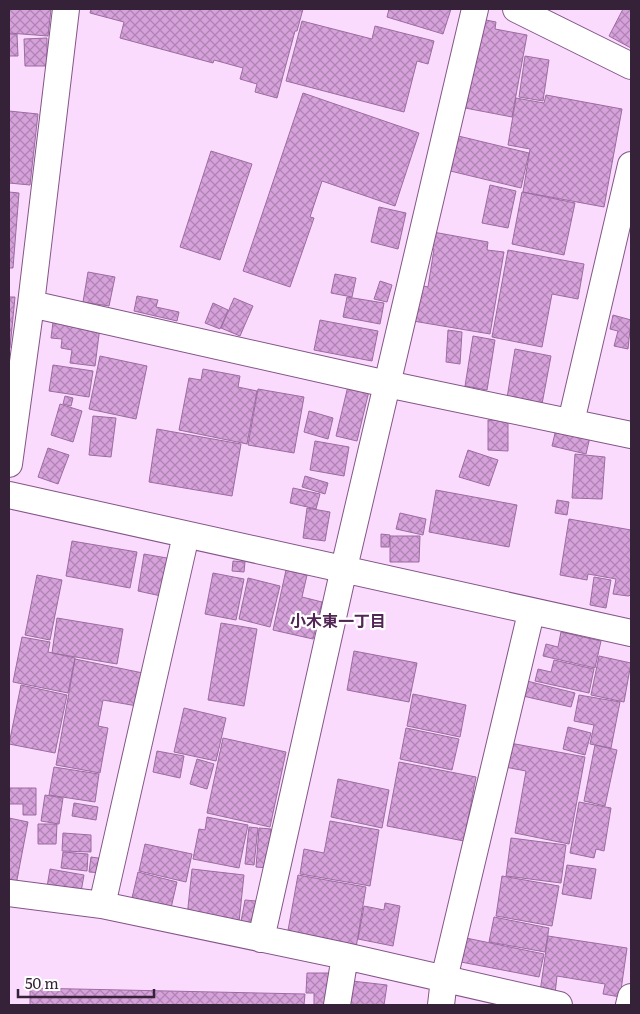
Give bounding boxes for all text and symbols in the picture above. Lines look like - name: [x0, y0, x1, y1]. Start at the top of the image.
- district label: 小木東一丁目: [290, 608, 386, 632]
- scale bar: [18, 966, 154, 998]
- text: 50 m: [25, 971, 59, 994]

